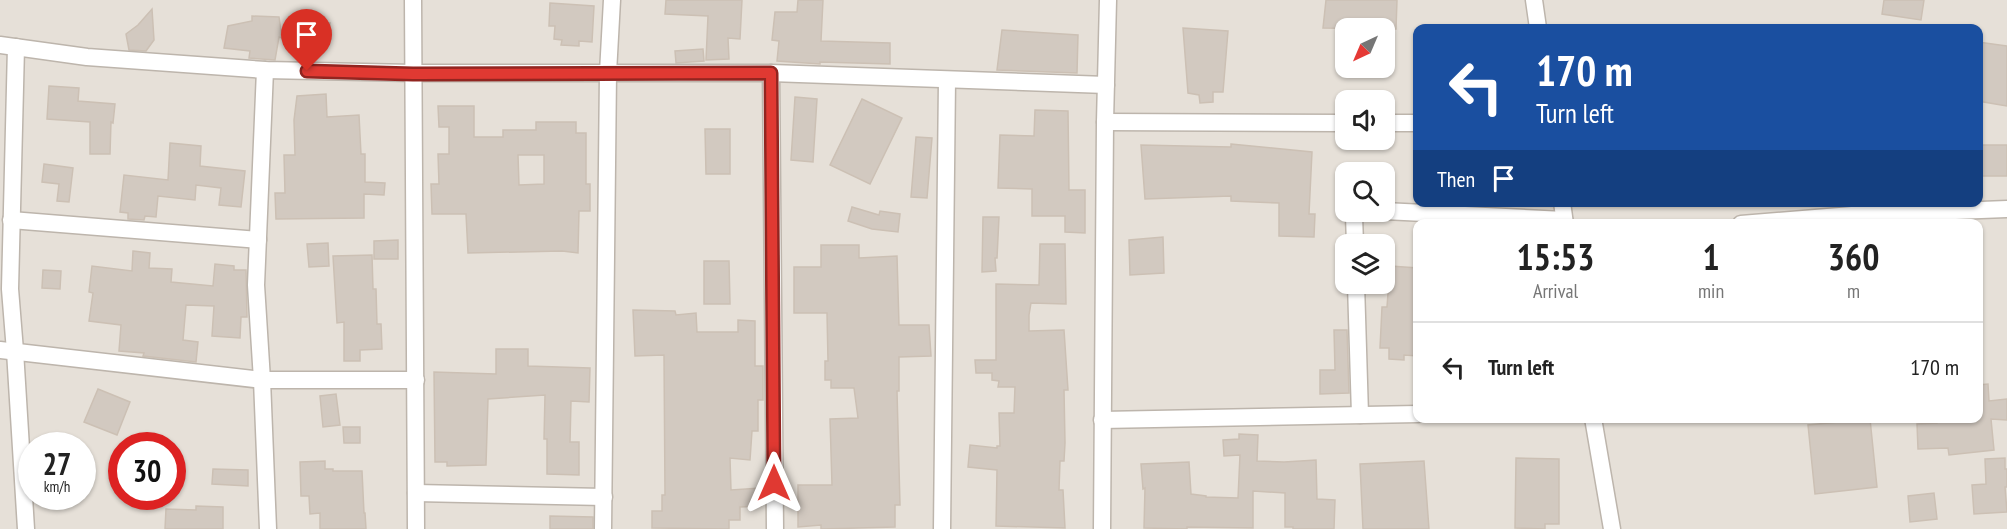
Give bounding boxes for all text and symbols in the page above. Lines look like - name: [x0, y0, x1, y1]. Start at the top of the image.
- pin: [281, 9, 332, 71]
- icon: arrive: [290, 18, 323, 51]
- north arrow: [1335, 18, 1395, 78]
- map controls: [1335, 18, 1395, 294]
- text: 170 m: [1536, 43, 1633, 98]
- icon: left: [1437, 48, 1515, 126]
- button: sound: [1335, 90, 1395, 150]
- text: Turn left: [1536, 96, 1614, 130]
- button: search: [1335, 162, 1395, 222]
- icon: arrive: [1487, 162, 1520, 195]
- text: Then: [1437, 165, 1475, 193]
- text: 15:53: [1517, 233, 1594, 280]
- text: 1: [1702, 233, 1720, 280]
- text: 360: [1828, 233, 1879, 280]
- button: layers: [1335, 234, 1395, 294]
- text: Arrival: [1533, 278, 1578, 304]
- text: min: [1698, 278, 1724, 304]
- text: m: [1847, 278, 1860, 304]
- icon: left: [1437, 351, 1470, 384]
- text: Turn left: [1488, 353, 1554, 381]
- text: 170 m: [1910, 353, 1959, 381]
- speed limit sign: 30: [108, 432, 186, 510]
- text: 27: [43, 444, 71, 483]
- position arrow: [742, 451, 806, 515]
- text: km/h: [44, 477, 70, 496]

